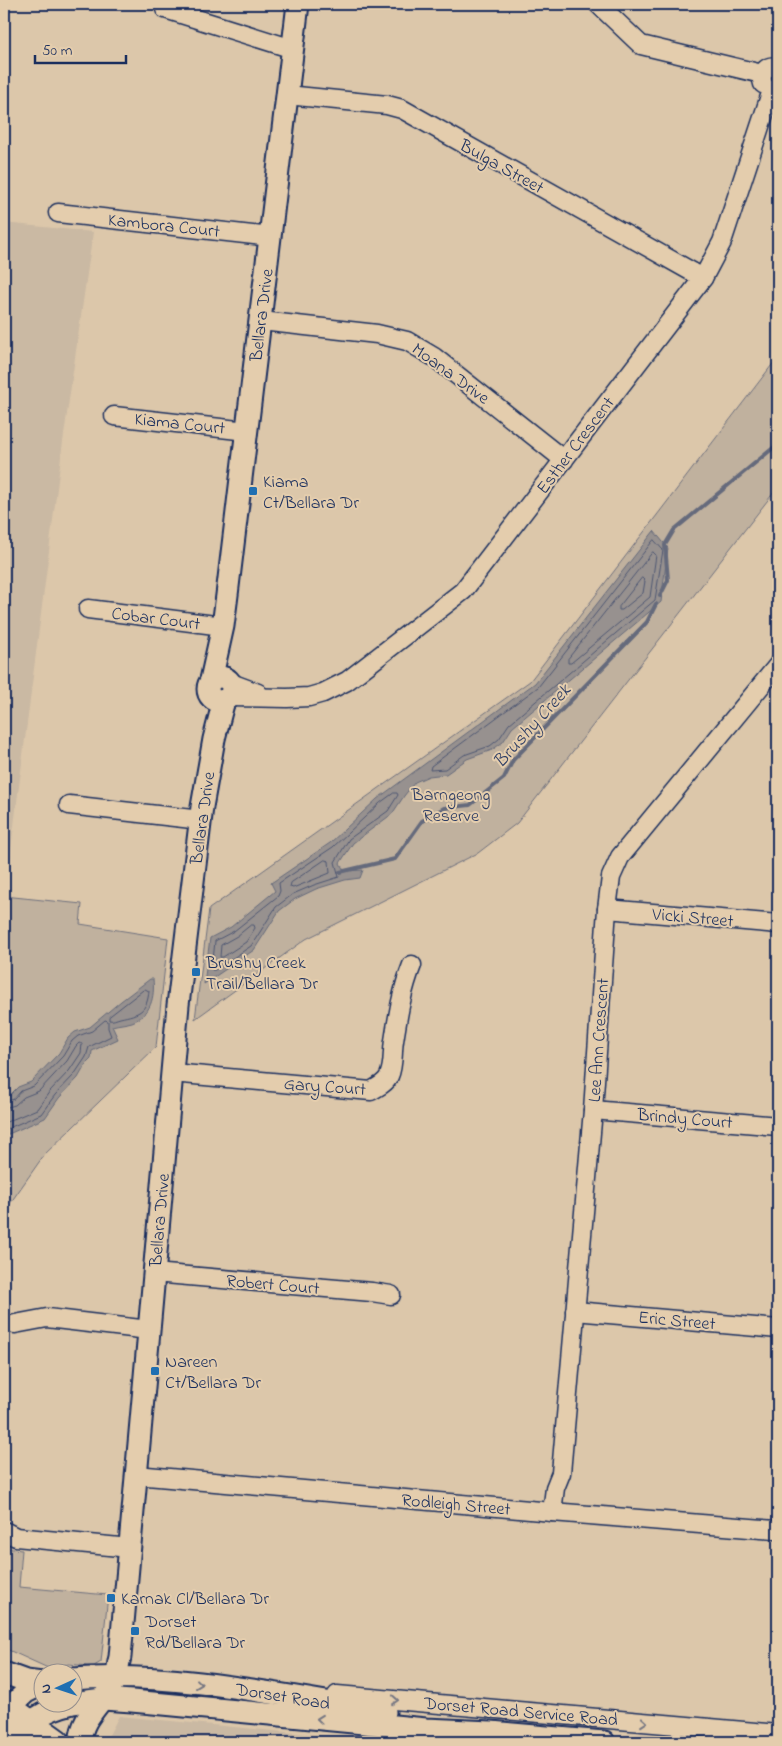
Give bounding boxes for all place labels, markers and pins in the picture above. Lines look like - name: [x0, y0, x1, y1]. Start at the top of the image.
- place label: Kiama Ct/Bellara Dr: [263, 470, 359, 517]
- marker: Kiama Ct/Bellara Dr: [247, 485, 259, 497]
- place label: Brushy Creek Trail/Bellara Dr: [205, 951, 318, 998]
- marker: Brushy Creek Trail/Bellara Dr: [190, 966, 202, 978]
- place label: Nareen Ct/Bellara Dr: [165, 1350, 261, 1397]
- marker: Nareen Ct/Bellara Dr: [149, 1365, 161, 1377]
- place label: Karnak Cl/Bellara Dr: [121, 1587, 269, 1613]
- marker: Karnak Cl/Bellara Dr: [105, 1592, 117, 1604]
- place label: Dorset Rd/Bellara Dr: [144, 1610, 246, 1657]
- marker: Dorset Rd/Bellara Dr: [129, 1625, 141, 1637]

